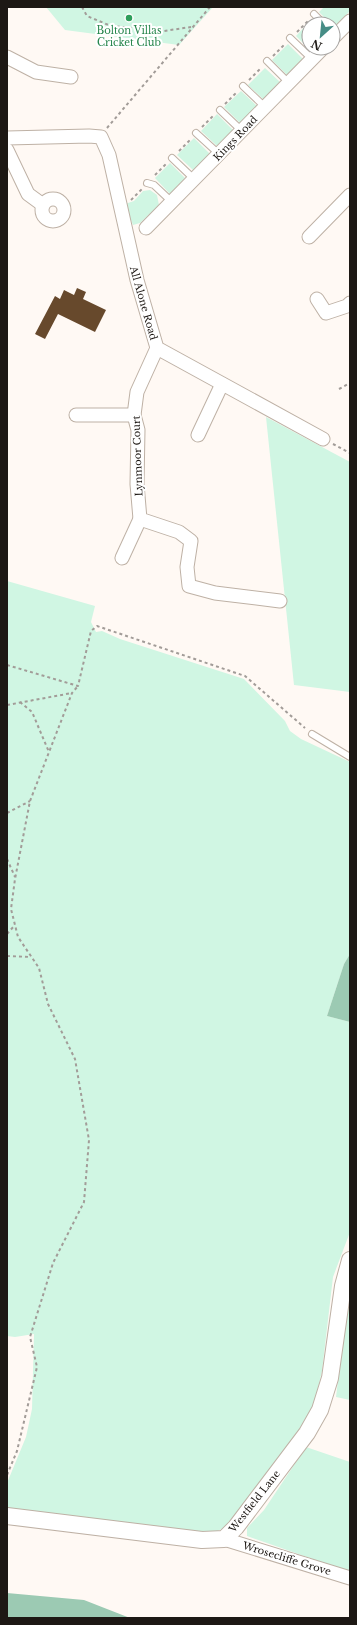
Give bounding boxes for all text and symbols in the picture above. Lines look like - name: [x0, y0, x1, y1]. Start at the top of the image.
- marker: Bolton Villas Cricket Club: [124, 13, 134, 23]
- north arrow: [301, 16, 341, 56]
- place label: Bolton Villas Cricket Club: [97, 24, 162, 49]
- text: N: [308, 36, 324, 53]
- street label: Kings Road: [211, 113, 260, 164]
- street label: All Alone Road: [126, 264, 160, 342]
- street label: Lynmoor Court: [130, 415, 145, 497]
- street label: Westfield Lane: [225, 1467, 283, 1536]
- street label: Wrosecliffe Grove: [240, 1539, 333, 1578]

